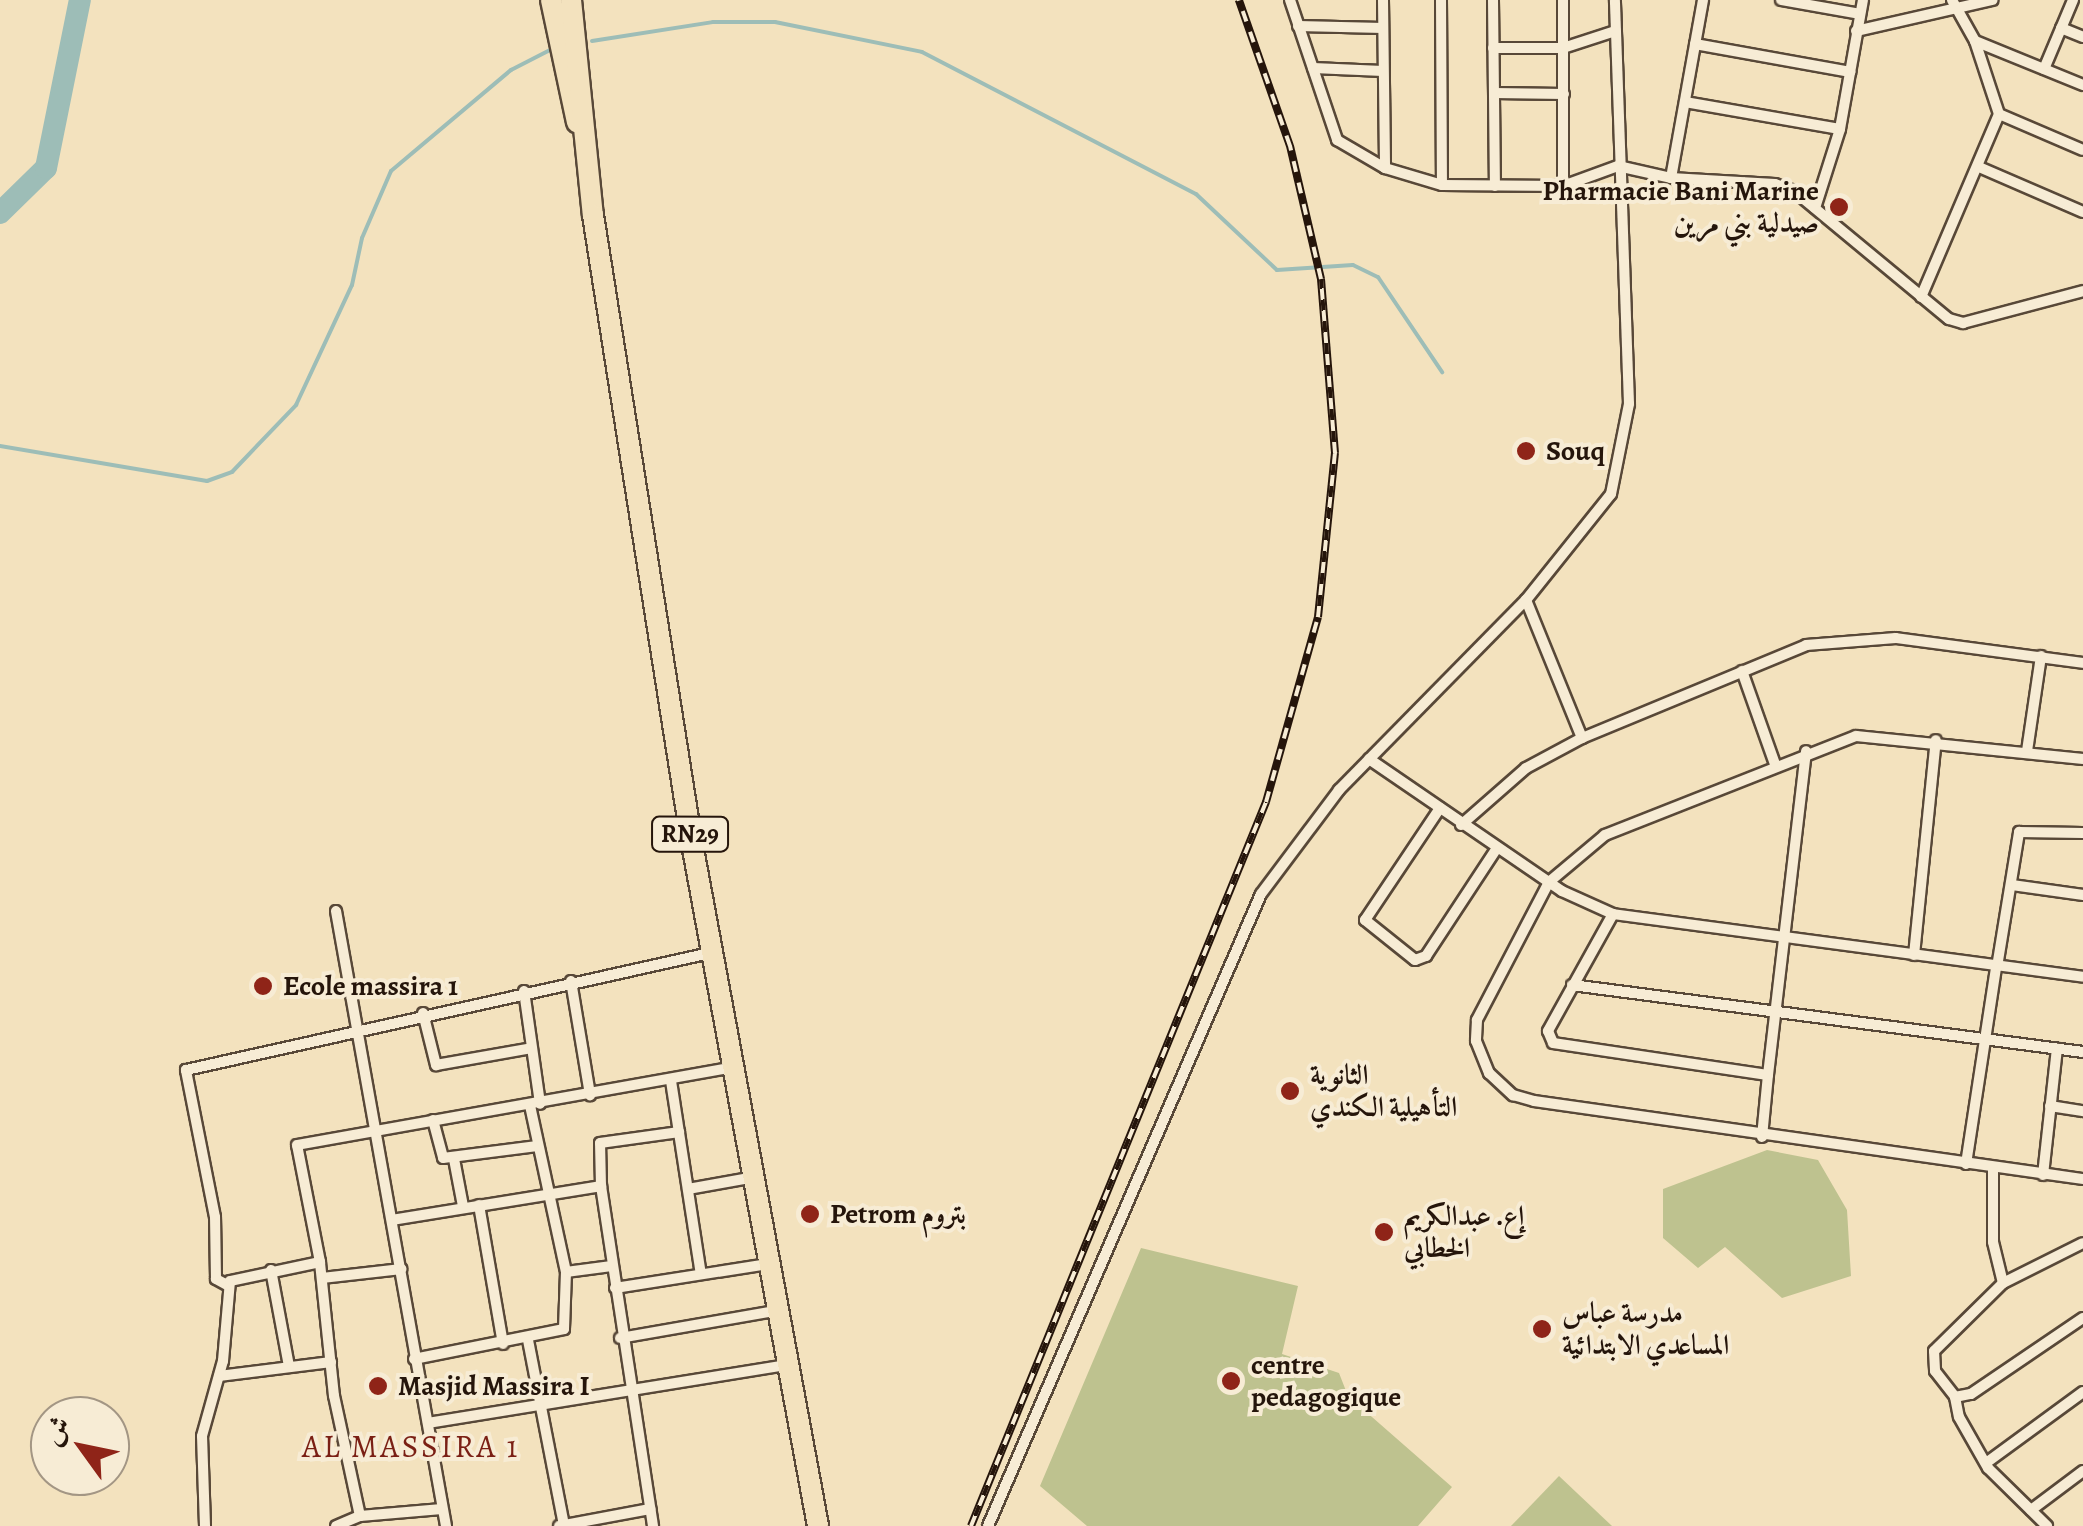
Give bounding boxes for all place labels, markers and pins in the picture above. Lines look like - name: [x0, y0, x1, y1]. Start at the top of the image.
- place label: Pharmacie Bani Marine صيدلية بني مرين: [1543, 174, 1819, 240]
- marker: Pharmacie Bani Marine صيدلية بني مرين: [1828, 196, 1850, 218]
- place label: Souq: [1546, 434, 1605, 468]
- marker: Souq: [1515, 440, 1537, 462]
- place label: Ecole massira 1: [283, 969, 458, 1003]
- marker: Ecole massira 1: [252, 975, 274, 997]
- place label: الثانوية التأهيلية الكندي: [1310, 1058, 1457, 1124]
- marker: الثانوية التأهيلية الكندي: [1279, 1080, 1301, 1102]
- place label: Petrom بتروم: [830, 1197, 966, 1231]
- place label: إع. عبدالكريم الخطابي: [1404, 1199, 1525, 1265]
- marker: Petrom بتروم: [799, 1203, 821, 1225]
- marker: إع. عبدالكريم الخطابي: [1373, 1221, 1395, 1243]
- place label: مدرسة عباس المساعدي الابتدائية: [1562, 1296, 1729, 1362]
- marker: مدرسة عباس المساعدي الابتدائية: [1531, 1318, 1553, 1340]
- place label: centre pedagogique: [1251, 1348, 1401, 1414]
- place label: Masjid Massira I: [398, 1369, 590, 1403]
- marker: centre pedagogique: [1220, 1370, 1242, 1392]
- marker: Masjid Massira I: [367, 1375, 389, 1397]

